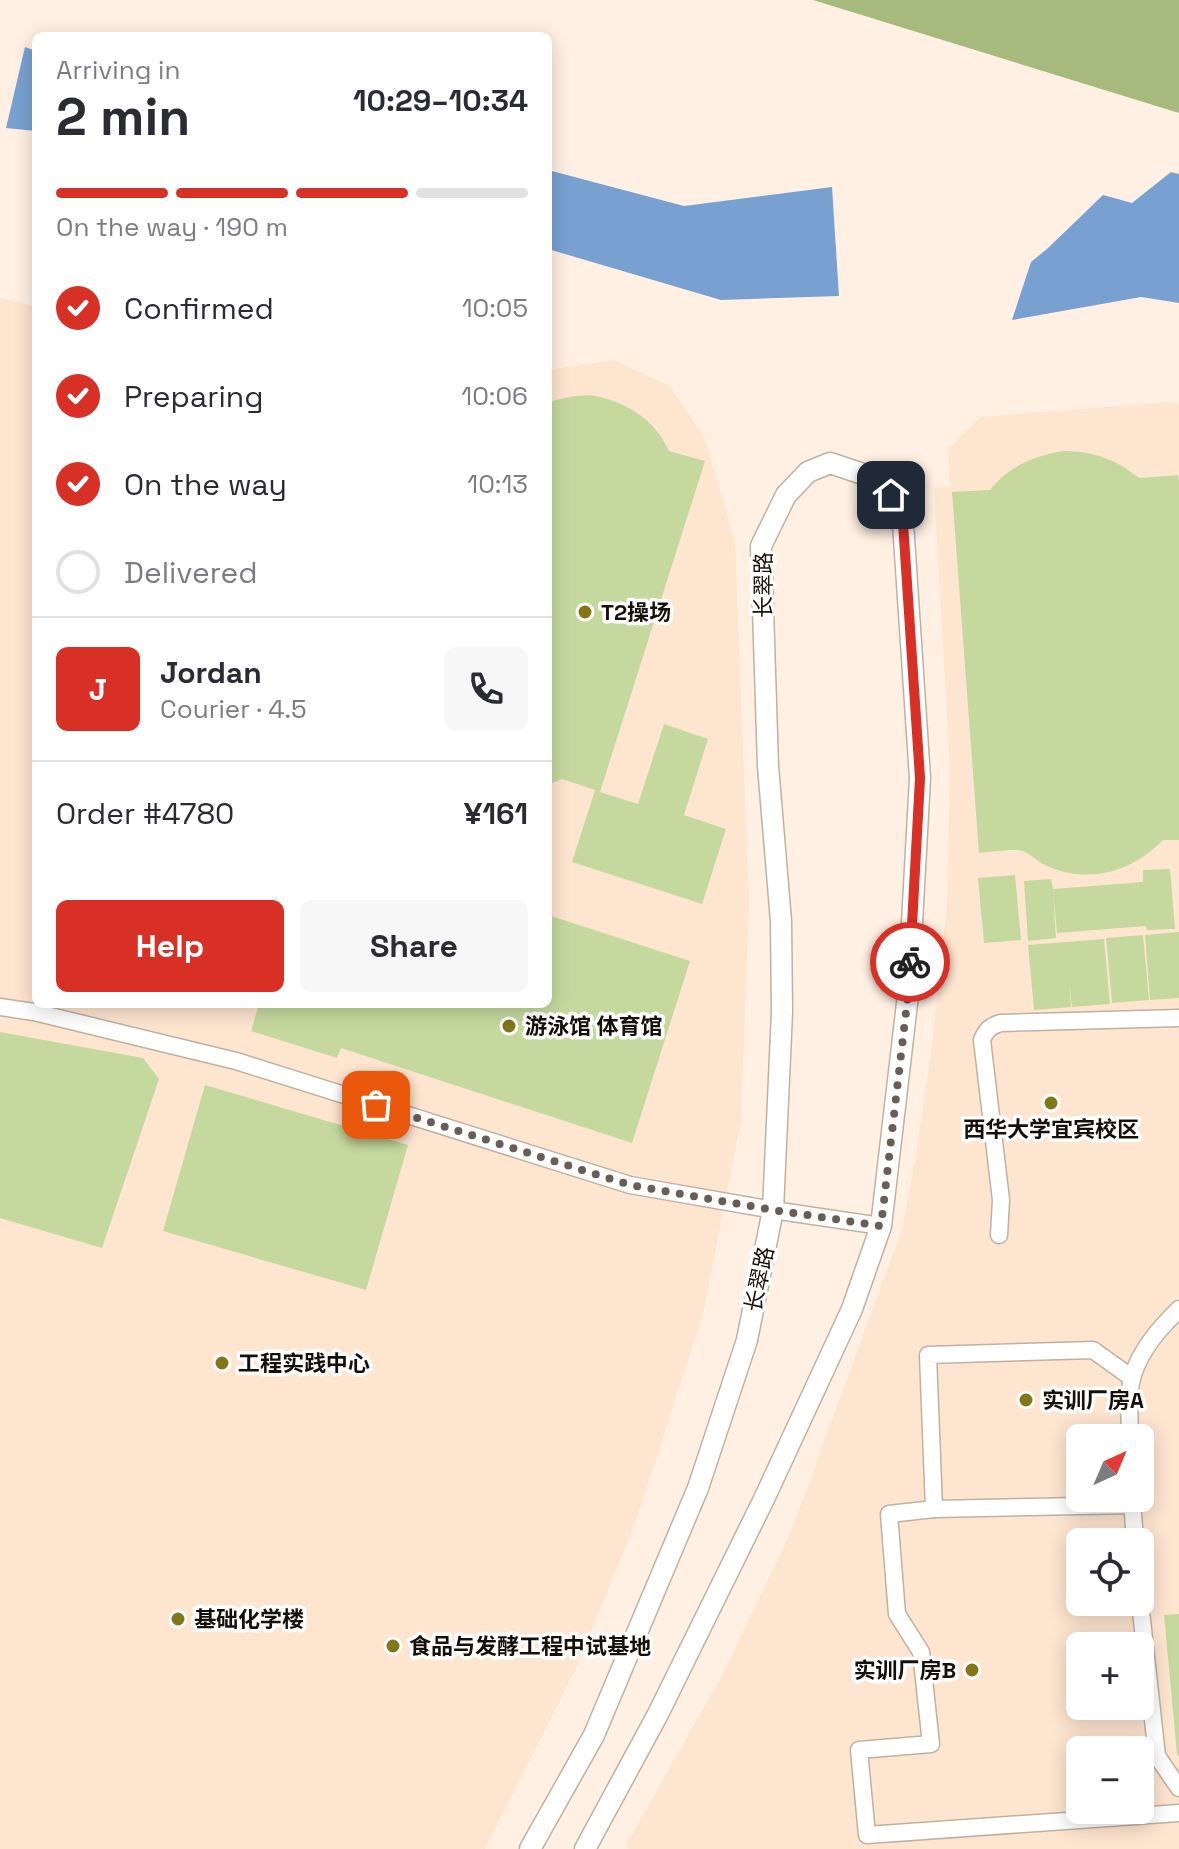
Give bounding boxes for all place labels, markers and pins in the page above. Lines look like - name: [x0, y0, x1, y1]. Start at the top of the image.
- pin: [857, 461, 925, 529]
- place label: T2操场: [601, 598, 671, 626]
- marker: T2操场: [576, 603, 594, 621]
- place label: 游泳馆 体育馆: [525, 1012, 663, 1040]
- marker: 游泳馆 体育馆: [500, 1017, 518, 1035]
- pin: [342, 1071, 410, 1139]
- marker: 西华大学宜宾校区: [1042, 1094, 1060, 1112]
- place label: 西华大学宜宾校区: [963, 1115, 1139, 1143]
- place label: 工程实践中心: [238, 1349, 370, 1377]
- marker: 工程实践中心: [213, 1354, 231, 1372]
- place label: 实训厂房A: [1042, 1386, 1144, 1414]
- marker: 实训厂房A: [1017, 1391, 1035, 1409]
- place label: 基础化学楼: [194, 1605, 304, 1633]
- marker: 基础化学楼: [169, 1610, 187, 1628]
- place label: 食品与发酵工程中试基地: [409, 1632, 651, 1660]
- marker: 食品与发酵工程中试基地: [384, 1637, 402, 1655]
- place label: 实训厂房B: [853, 1656, 956, 1684]
- marker: 实训厂房B: [963, 1661, 981, 1679]

